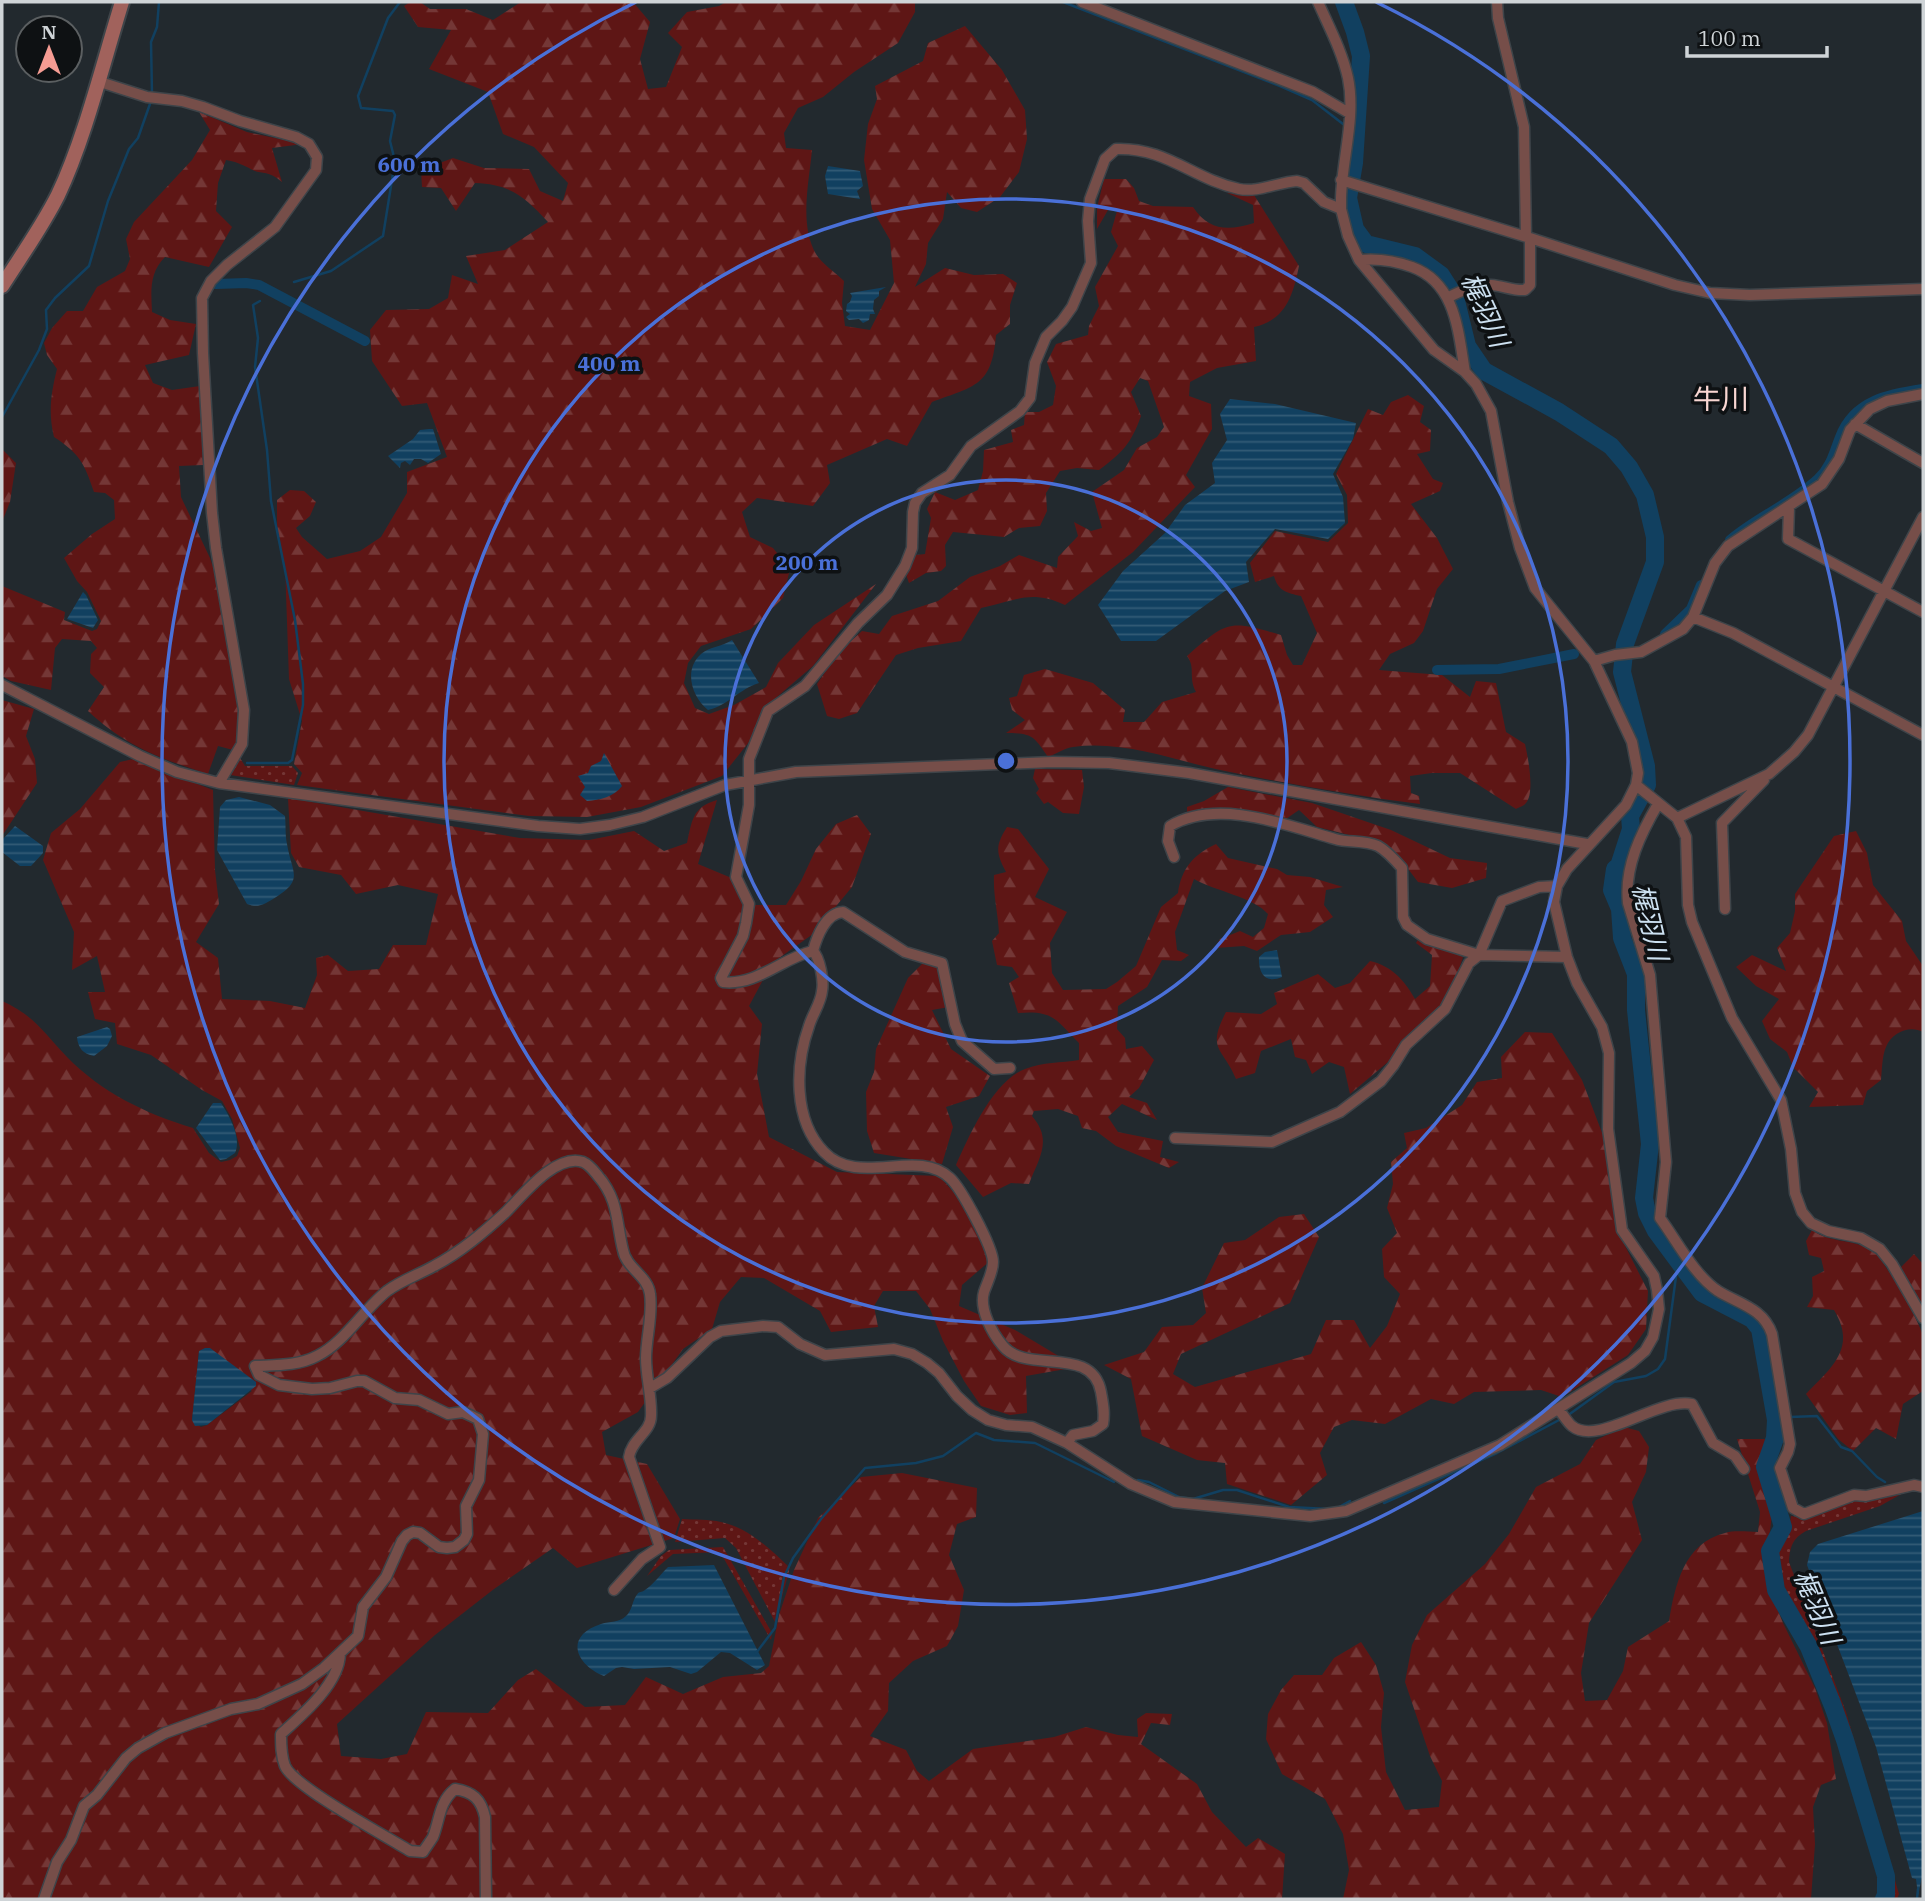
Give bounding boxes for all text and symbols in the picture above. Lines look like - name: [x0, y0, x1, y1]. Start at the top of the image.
- north arrow: [14, 14, 84, 84]
- scale bar: [1687, 14, 1827, 58]
- text: N: [41, 20, 57, 44]
- text: 100 m: [1698, 24, 1761, 52]
- text: 600 m: [377, 150, 441, 178]
- water label: 梶羽川: [1455, 267, 1519, 355]
- text: 400 m: [577, 349, 641, 377]
- district label: 牛川: [1693, 380, 1749, 417]
- text: 200 m: [775, 548, 839, 576]
- centre of rings: [994, 749, 1018, 773]
- water label: 梶羽川: [1626, 880, 1677, 967]
- water label: 梶羽川: [1787, 1564, 1850, 1652]

